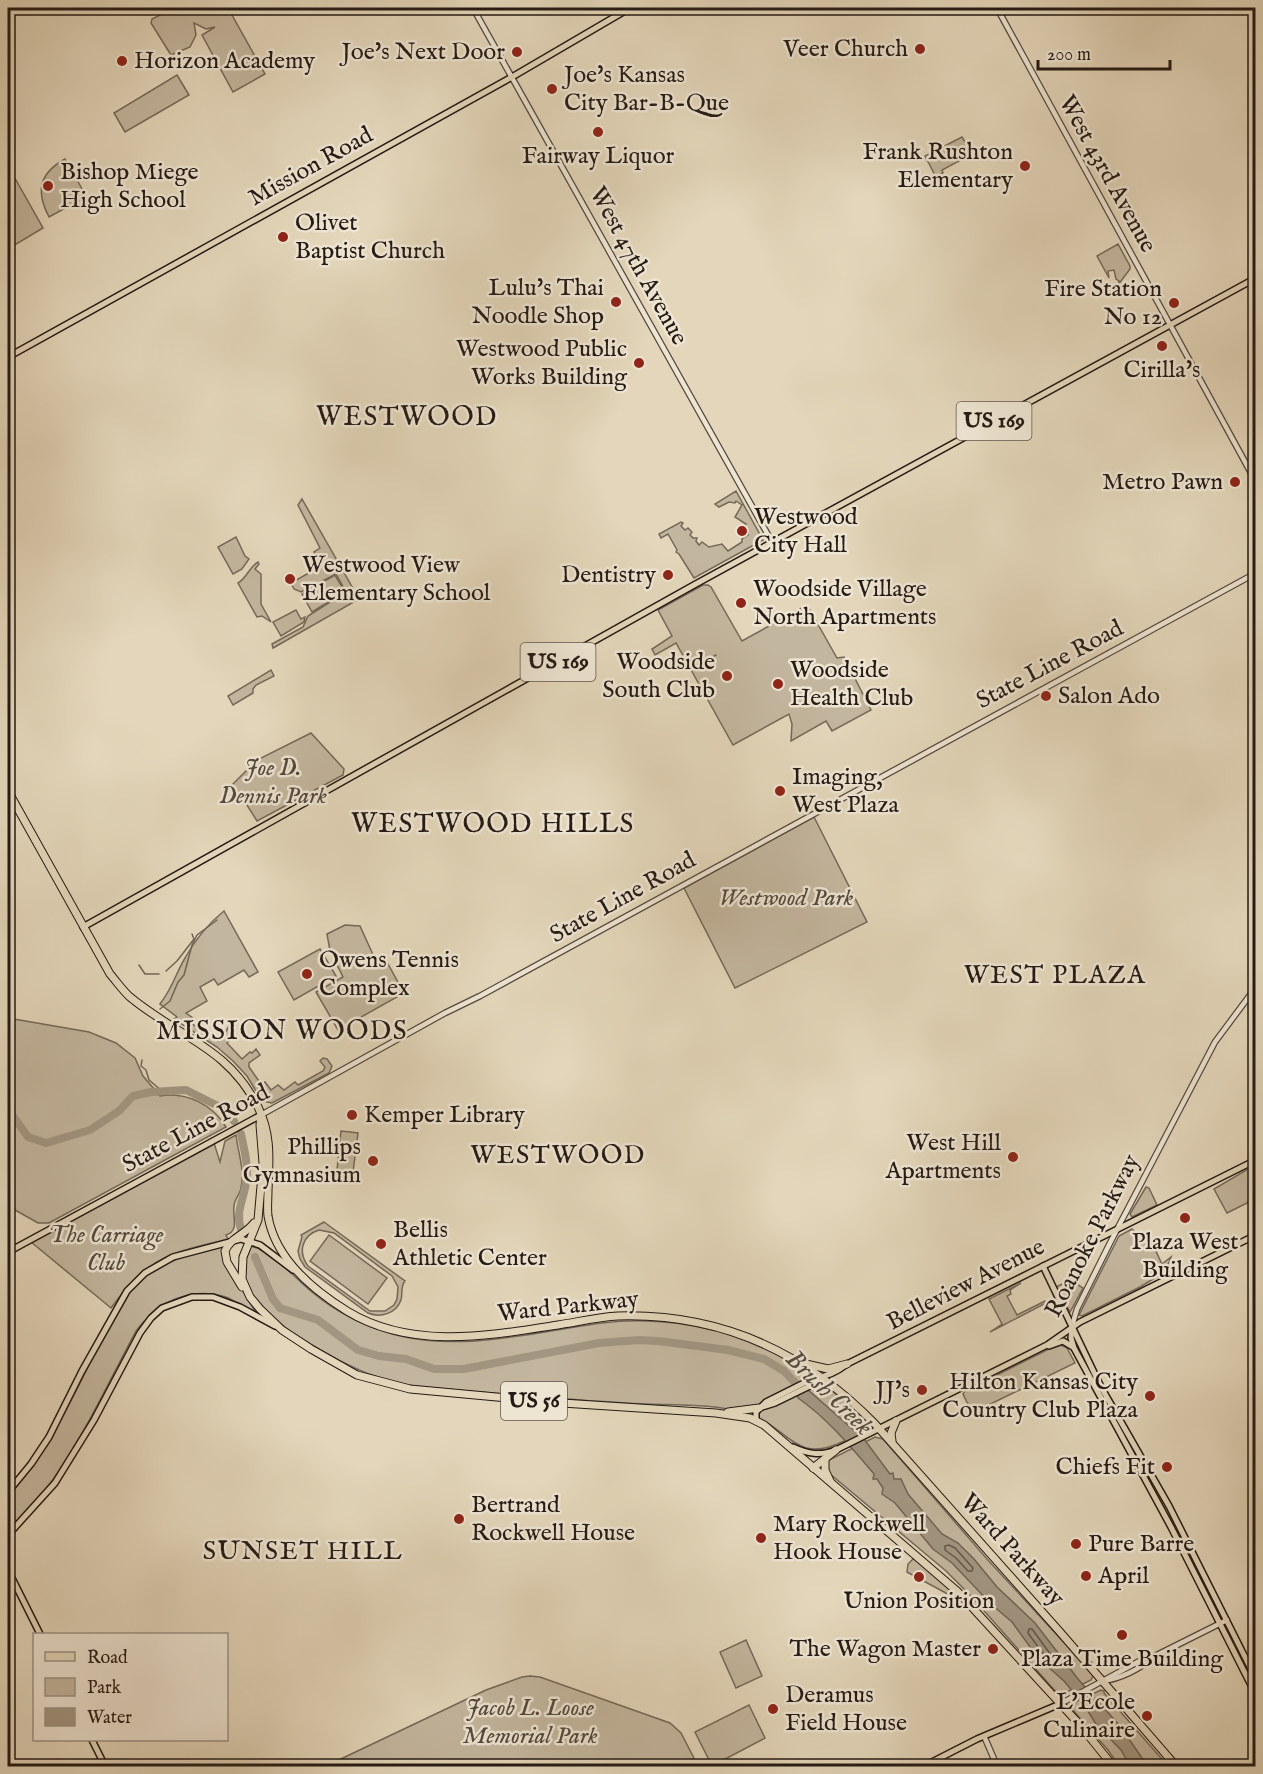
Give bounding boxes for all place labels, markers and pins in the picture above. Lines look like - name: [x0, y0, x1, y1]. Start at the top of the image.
- place label: Veer Church: [782, 34, 908, 65]
- place label: Joe's Next Door: [339, 37, 505, 68]
- marker: Veer Church: [913, 42, 927, 56]
- marker: Joe's Next Door: [510, 45, 524, 59]
- place label: Horizon Academy: [134, 46, 315, 77]
- marker: Horizon Academy: [115, 54, 129, 68]
- place label: Joe's Kansas City Bar-B-Que: [561, 60, 729, 119]
- marker: Joe's Kansas City Bar-B-Que: [545, 82, 559, 96]
- marker: Fairway Liquor: [591, 125, 605, 139]
- place label: Frank Rushton Elementary: [862, 137, 1013, 196]
- place label: Fairway Liquor: [522, 141, 675, 172]
- place label: Bishop Miege High School: [60, 157, 199, 216]
- marker: Frank Rushton Elementary: [1018, 159, 1032, 173]
- marker: Bishop Miege High School: [41, 179, 55, 193]
- place label: Olivet Baptist Church: [295, 208, 445, 267]
- marker: Olivet Baptist Church: [276, 230, 290, 244]
- place label: Lulu's Thai Noodle Shop: [472, 273, 604, 332]
- place label: Fire Station No 12: [1044, 274, 1162, 333]
- marker: Lulu's Thai Noodle Shop: [609, 295, 623, 309]
- marker: Fire Station No 12: [1167, 296, 1181, 310]
- place label: Westwood Public Works Building: [456, 334, 628, 393]
- marker: Cirilla's: [1155, 339, 1169, 353]
- place label: Cirilla's: [1123, 355, 1201, 386]
- marker: Westwood Public Works Building: [632, 356, 646, 370]
- place label: Metro Pawn: [1102, 467, 1223, 498]
- marker: Metro Pawn: [1228, 475, 1242, 489]
- place label: Westwood City Hall: [754, 502, 858, 561]
- marker: Westwood City Hall: [735, 524, 749, 538]
- place label: Westwood View Elementary School: [302, 550, 491, 609]
- place label: Dentistry: [561, 560, 656, 591]
- marker: Dentistry: [661, 568, 675, 582]
- marker: Westwood View Elementary School: [283, 572, 297, 586]
- place label: Woodside Village North Apartments: [753, 574, 937, 633]
- marker: Woodside Village North Apartments: [734, 596, 748, 610]
- place label: Woodside South Club: [602, 647, 715, 706]
- place label: Woodside Health Club: [790, 655, 914, 714]
- marker: Woodside South Club: [720, 669, 734, 683]
- marker: Woodside Health Club: [771, 677, 785, 691]
- place label: Salon Ado: [1058, 681, 1160, 712]
- marker: Salon Ado: [1039, 689, 1053, 703]
- place label: Imaging, West Plaza: [792, 762, 900, 821]
- marker: Imaging, West Plaza: [773, 784, 787, 798]
- place label: Owens Tennis Complex: [319, 945, 459, 1004]
- marker: Owens Tennis Complex: [300, 967, 314, 981]
- place label: Kemper Library: [364, 1100, 525, 1131]
- marker: Kemper Library: [345, 1108, 359, 1122]
- place label: West Hill Apartments: [884, 1128, 1001, 1187]
- place label: Phillips Gymnasium: [243, 1132, 361, 1191]
- marker: West Hill Apartments: [1006, 1150, 1020, 1164]
- marker: Phillips Gymnasium: [366, 1154, 380, 1168]
- marker: Plaza West Building: [1178, 1211, 1192, 1225]
- place label: Bellis Athletic Center: [392, 1215, 547, 1274]
- place label: Plaza West Building: [1132, 1227, 1238, 1286]
- marker: Bellis Athletic Center: [374, 1237, 388, 1251]
- place label: Hilton Kansas City Country Club Plaza: [942, 1367, 1139, 1426]
- place label: JJ's: [873, 1375, 910, 1406]
- marker: JJ's: [915, 1383, 929, 1397]
- marker: Hilton Kansas City Country Club Plaza: [1143, 1389, 1157, 1403]
- place label: Chiefs Fit: [1056, 1452, 1155, 1483]
- marker: Chiefs Fit: [1160, 1460, 1174, 1474]
- place label: Bertrand Rockwell House: [471, 1490, 635, 1549]
- place label: Mary Rockwell Hook House: [773, 1509, 926, 1568]
- marker: Bertrand Rockwell House: [452, 1512, 466, 1526]
- place label: Pure Barre: [1088, 1529, 1194, 1560]
- marker: Mary Rockwell Hook House: [754, 1531, 768, 1545]
- marker: Pure Barre: [1069, 1537, 1083, 1551]
- place label: April: [1097, 1561, 1149, 1592]
- marker: April: [1079, 1569, 1093, 1583]
- marker: Union Position: [912, 1570, 926, 1584]
- place label: Union Position: [844, 1586, 995, 1617]
- marker: Plaza Time Building: [1115, 1628, 1129, 1642]
- place label: The Wagon Master: [789, 1634, 981, 1665]
- marker: The Wagon Master: [986, 1642, 1000, 1656]
- place label: Plaza Time Building: [1021, 1644, 1224, 1675]
- place label: Deramus Field House: [785, 1680, 907, 1739]
- place label: L'Ecole Culinaire: [1043, 1687, 1135, 1746]
- marker: Deramus Field House: [766, 1702, 780, 1716]
- marker: L'Ecole Culinaire: [1140, 1709, 1154, 1723]

